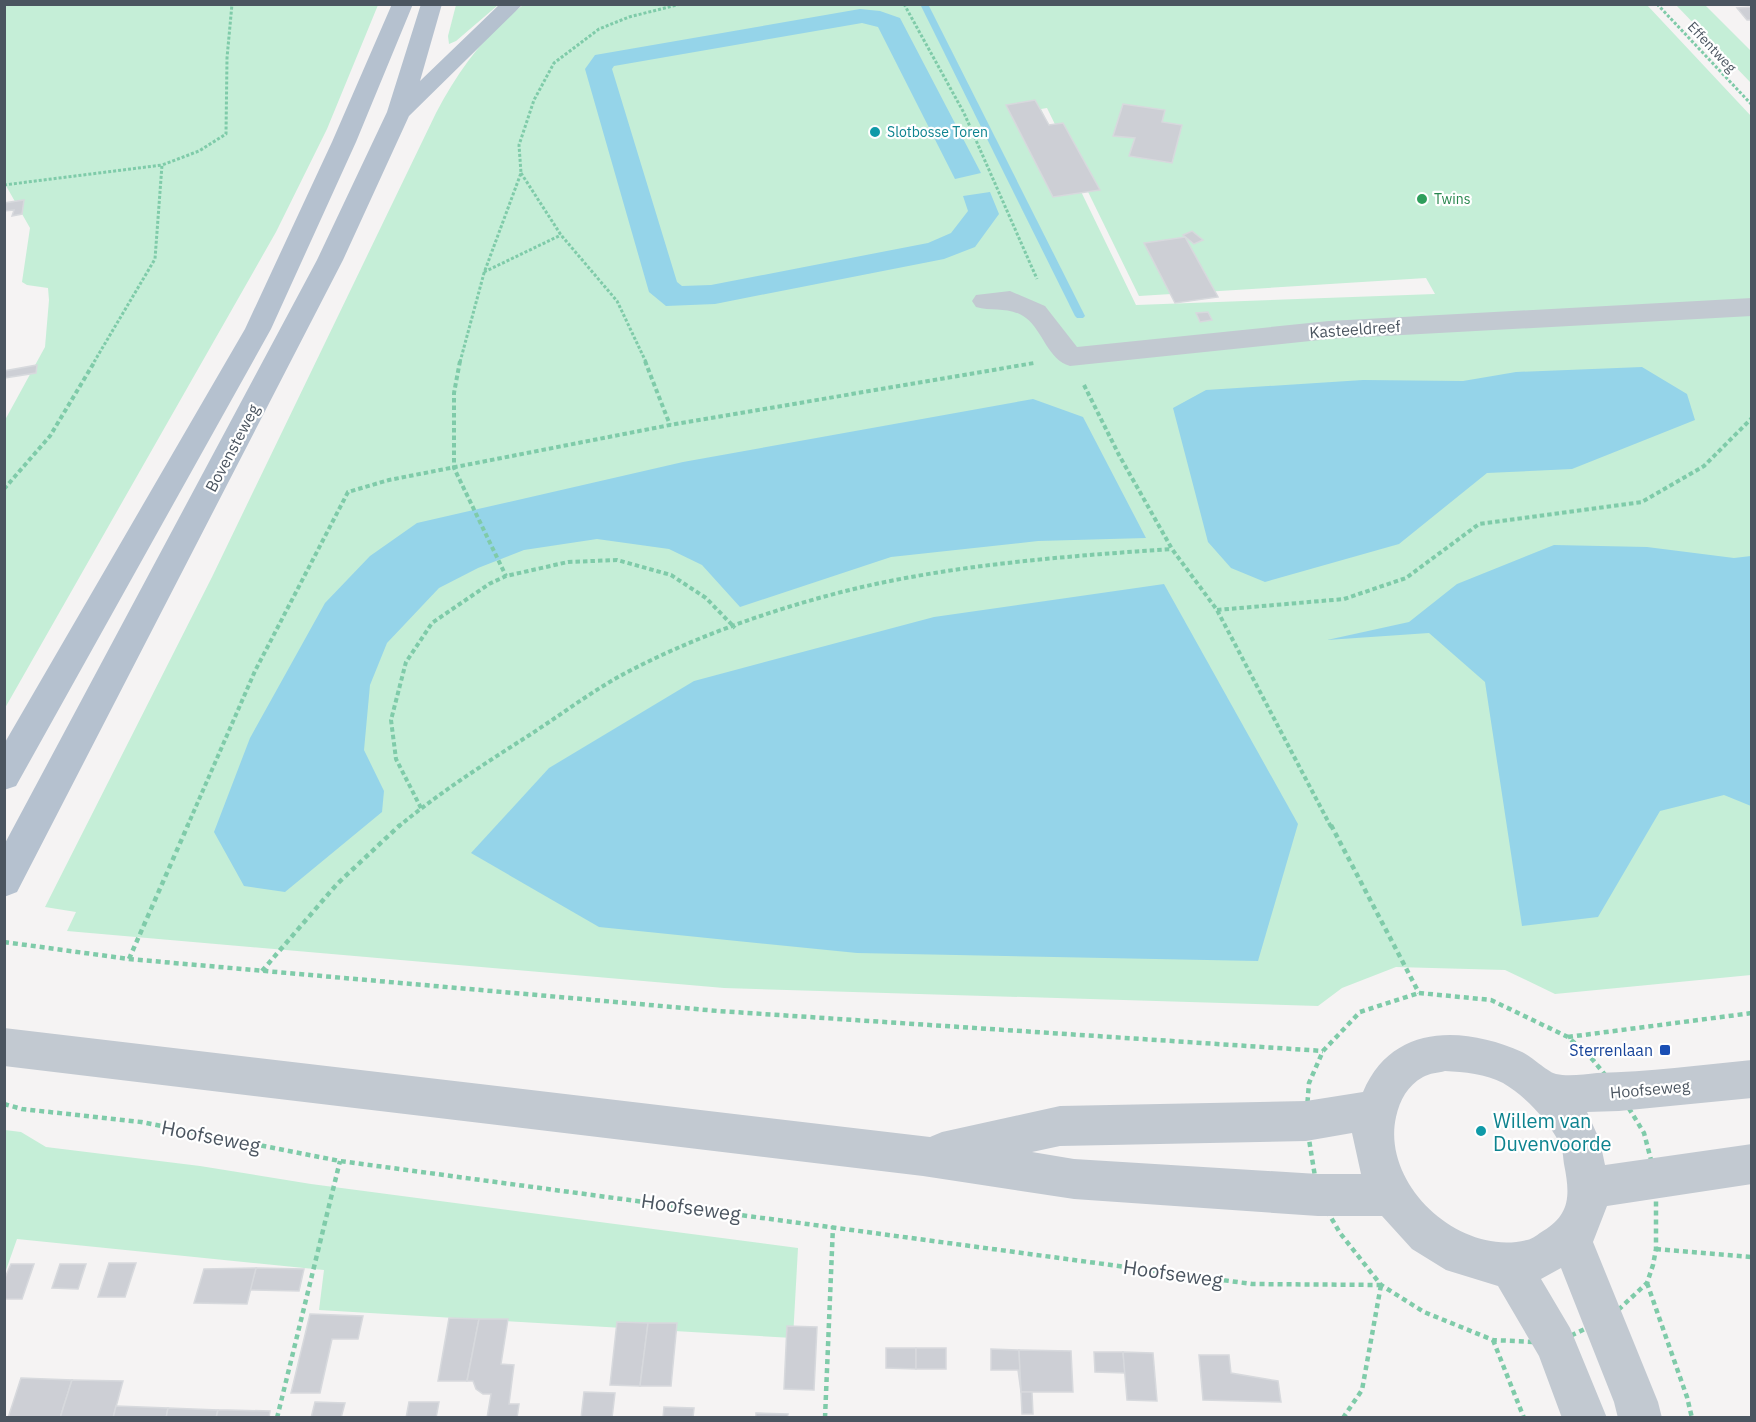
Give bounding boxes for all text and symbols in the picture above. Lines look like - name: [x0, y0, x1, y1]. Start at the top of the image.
- street label: Effentweg: [1684, 18, 1741, 77]
- place label: Slotbosse Toren: [887, 123, 988, 141]
- marker: Slotbosse Toren: [868, 125, 882, 139]
- place label: Twins: [1434, 190, 1471, 208]
- marker: Twins: [1415, 192, 1429, 206]
- street label: Kasteeldreef: [1309, 316, 1401, 342]
- street label: Bovensteweg: [201, 400, 264, 495]
- place label: Sterrenlaan: [1569, 1040, 1653, 1060]
- marker: Sterrenlaan: [1658, 1043, 1672, 1057]
- street label: Hoofseweg: [1609, 1075, 1691, 1102]
- place label: Willem van Duvenvoorde: [1493, 1107, 1612, 1157]
- street label: Hoofseweg: [159, 1113, 263, 1159]
- marker: Willem van Duvenvoorde: [1474, 1124, 1488, 1138]
- street label: Hoofseweg: [639, 1187, 743, 1227]
- street label: Hoofseweg: [1121, 1253, 1225, 1293]

